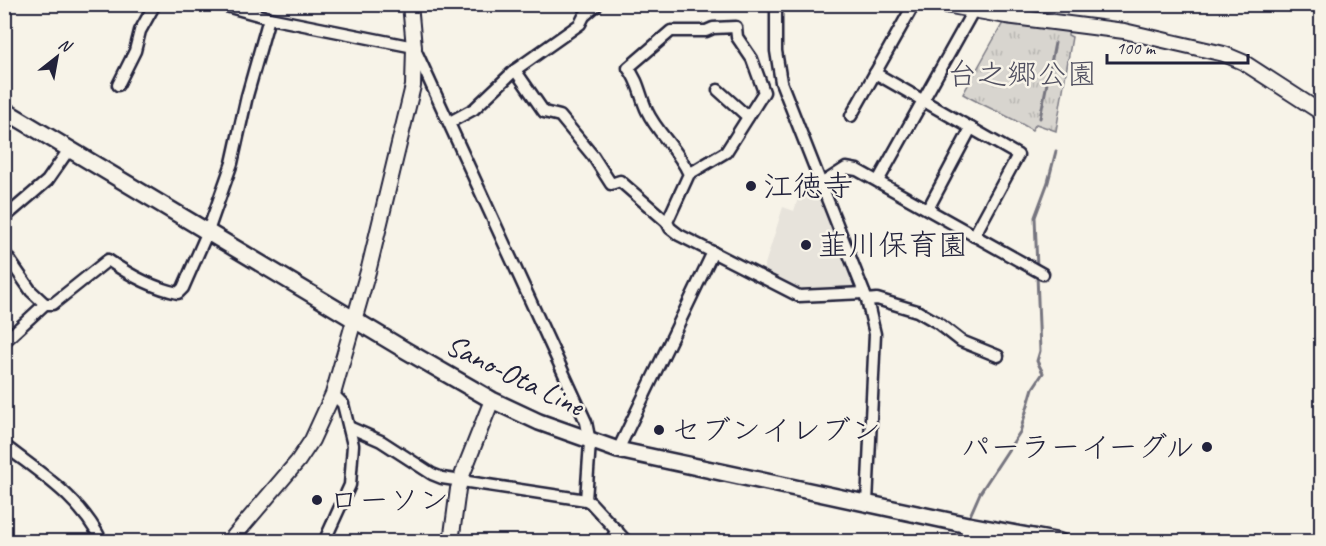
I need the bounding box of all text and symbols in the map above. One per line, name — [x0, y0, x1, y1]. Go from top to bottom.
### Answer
north arrow — [27, 27, 87, 87]
scale bar — [1107, 27, 1248, 65]
text: N — [55, 34, 76, 58]
text: 100 m — [1116, 37, 1157, 59]
park label: 台之郷公園 — [947, 55, 1097, 93]
place label: 江徳寺 — [763, 167, 853, 205]
marker: 江徳寺 — [744, 179, 758, 193]
place label: 韮川保育園 — [818, 226, 968, 264]
marker: 韮川保育園 — [799, 238, 813, 252]
street label: Sano-Ota Line — [440, 325, 592, 426]
place label: セブンイレブン — [671, 411, 881, 449]
marker: セブンイレブン — [652, 423, 666, 437]
place label: パーラーイーグル — [960, 428, 1195, 466]
marker: パーラーイーグル — [1200, 440, 1214, 454]
place label: ローソン — [329, 481, 449, 519]
marker: ローソン — [310, 493, 324, 507]

